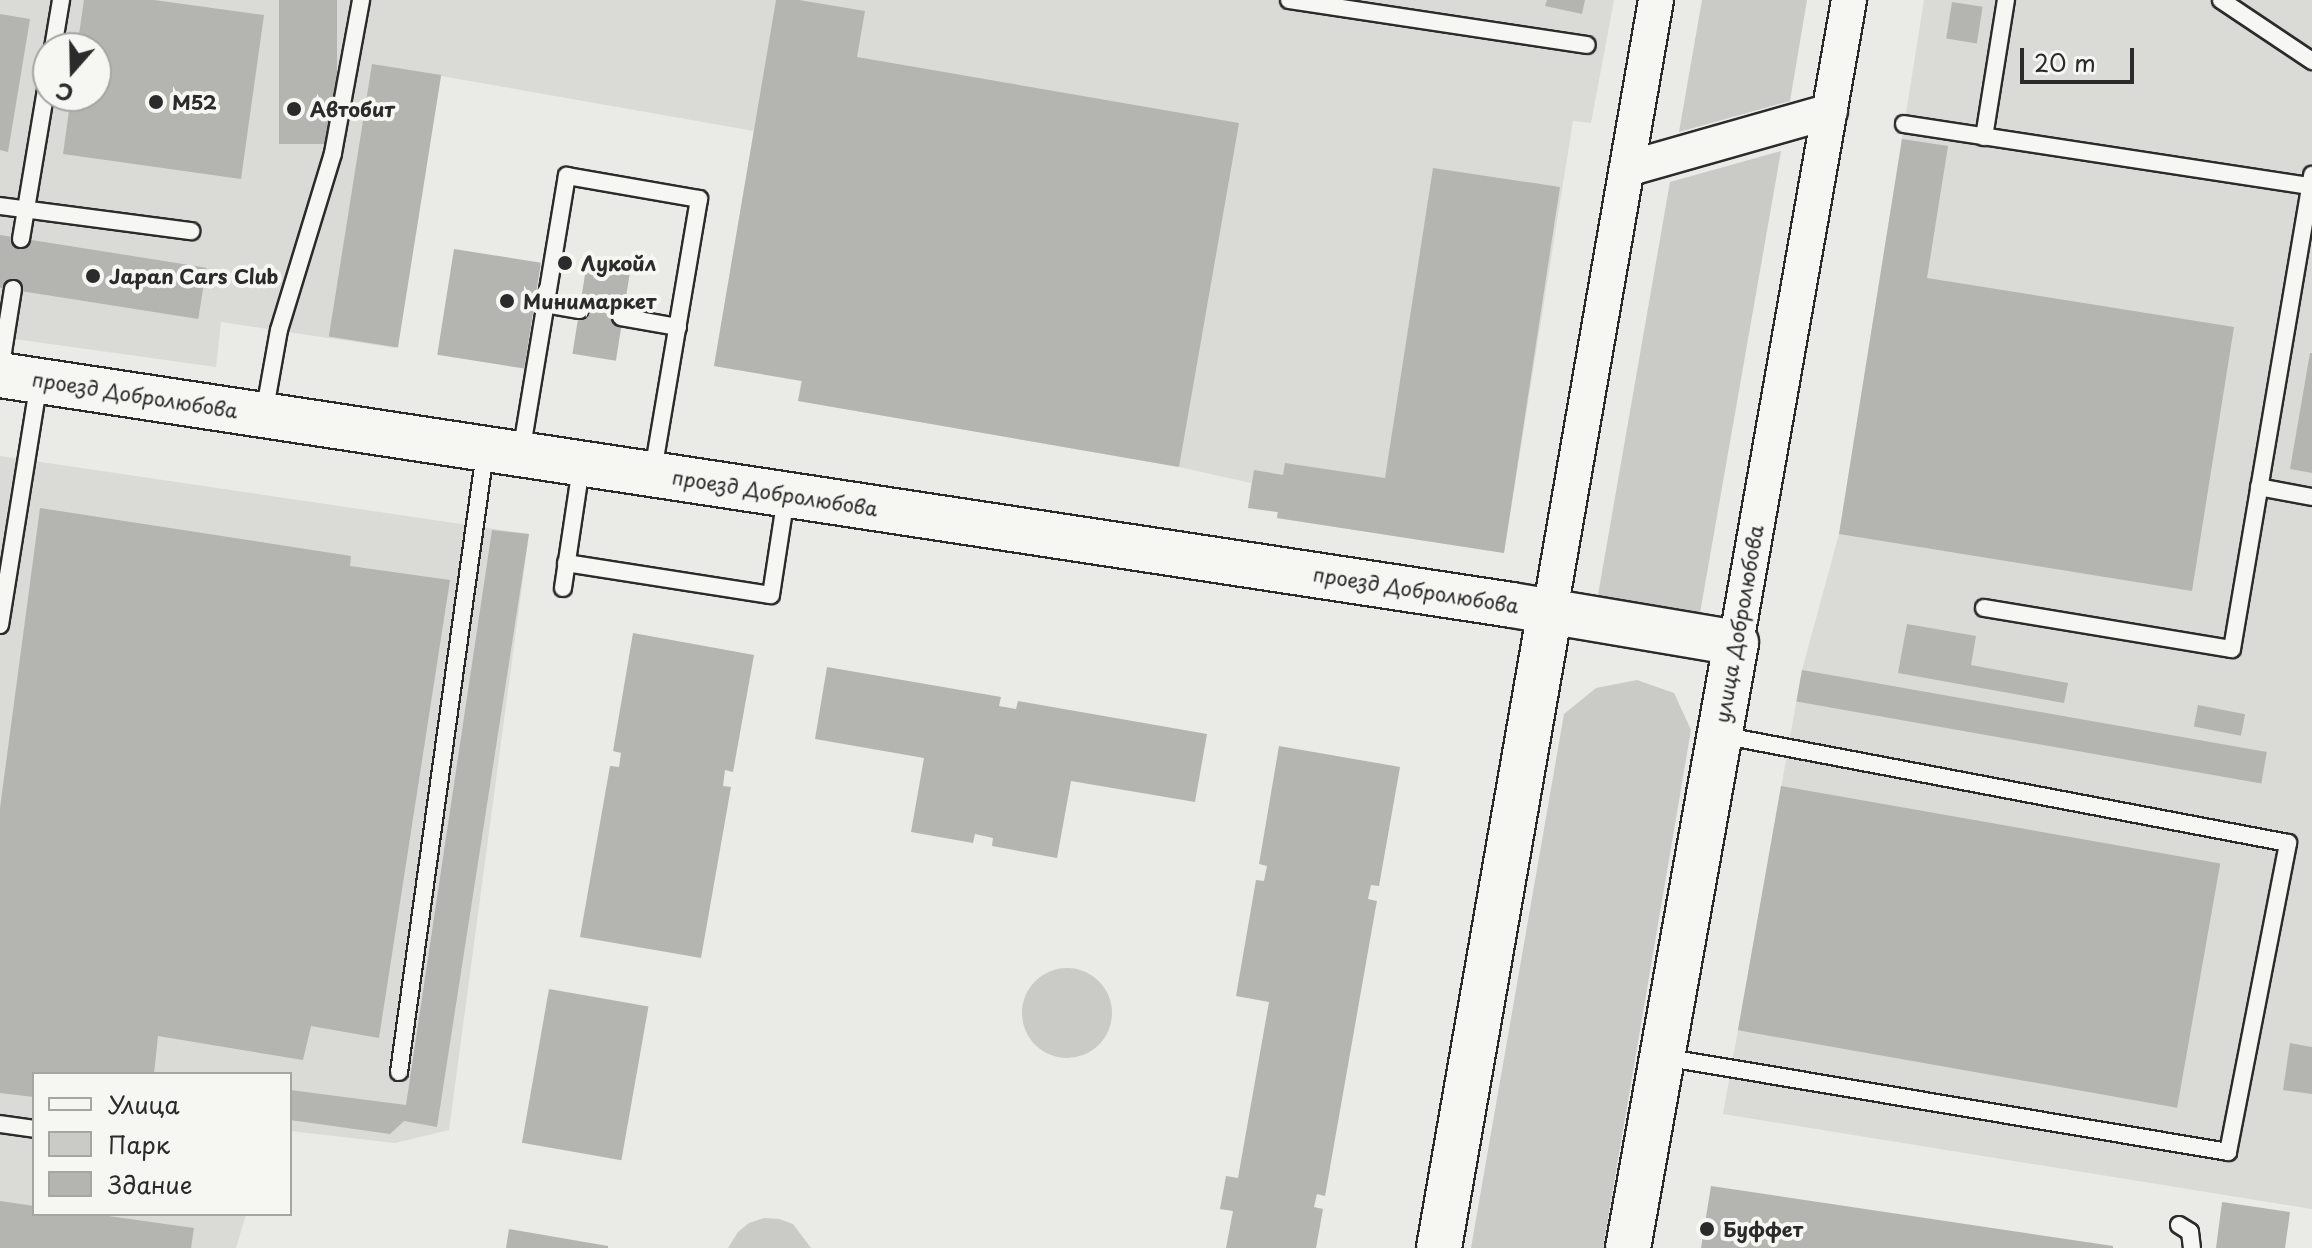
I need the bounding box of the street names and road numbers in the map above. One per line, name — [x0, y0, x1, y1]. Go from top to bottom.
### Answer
street label: проезд Добролюбова — [30, 367, 240, 423]
street label: проезд Добролюбова — [670, 465, 880, 521]
street label: улица Добролюбова — [1710, 523, 1768, 725]
street label: проезд Добролюбова — [1311, 562, 1521, 618]

